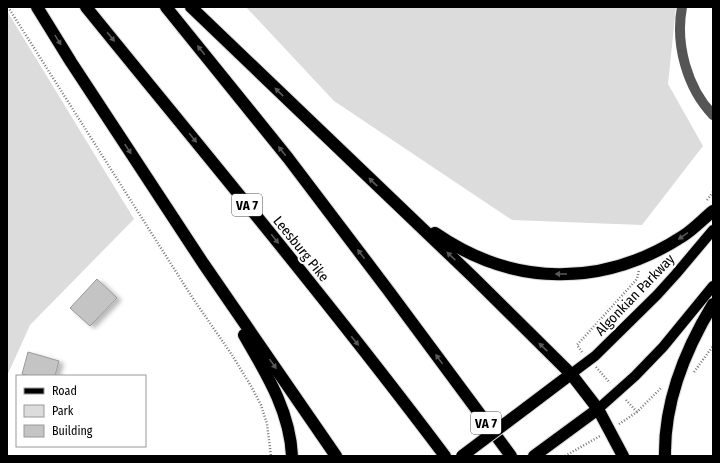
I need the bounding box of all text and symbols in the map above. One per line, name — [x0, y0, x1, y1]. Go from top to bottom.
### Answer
one-way arrow — [106, 32, 115, 43]
one-way arrow — [54, 34, 61, 46]
one-way arrow — [196, 44, 205, 55]
one-way arrow — [274, 87, 284, 97]
one-way arrow — [188, 133, 197, 144]
one-way arrow — [124, 144, 132, 155]
one-way arrow — [278, 145, 287, 156]
one-way arrow — [368, 177, 378, 187]
road number: VA 7 — [232, 194, 262, 216]
street label: Leesburg Pike — [269, 213, 333, 285]
one-way arrow — [678, 232, 689, 240]
one-way arrow — [270, 234, 279, 245]
one-way arrow — [357, 249, 365, 260]
street label: Algonkian Parkway — [592, 250, 679, 339]
one-way arrow — [445, 251, 456, 260]
one-way arrow — [554, 271, 567, 277]
one-way arrow — [351, 335, 360, 346]
one-way arrow — [538, 342, 548, 351]
one-way arrow — [435, 353, 443, 364]
one-way arrow — [269, 359, 277, 370]
legend — [16, 375, 146, 447]
text: Road — [52, 384, 77, 398]
text: Park — [52, 404, 74, 418]
road number: VA 7 — [471, 412, 501, 434]
text: Building — [52, 424, 93, 438]

